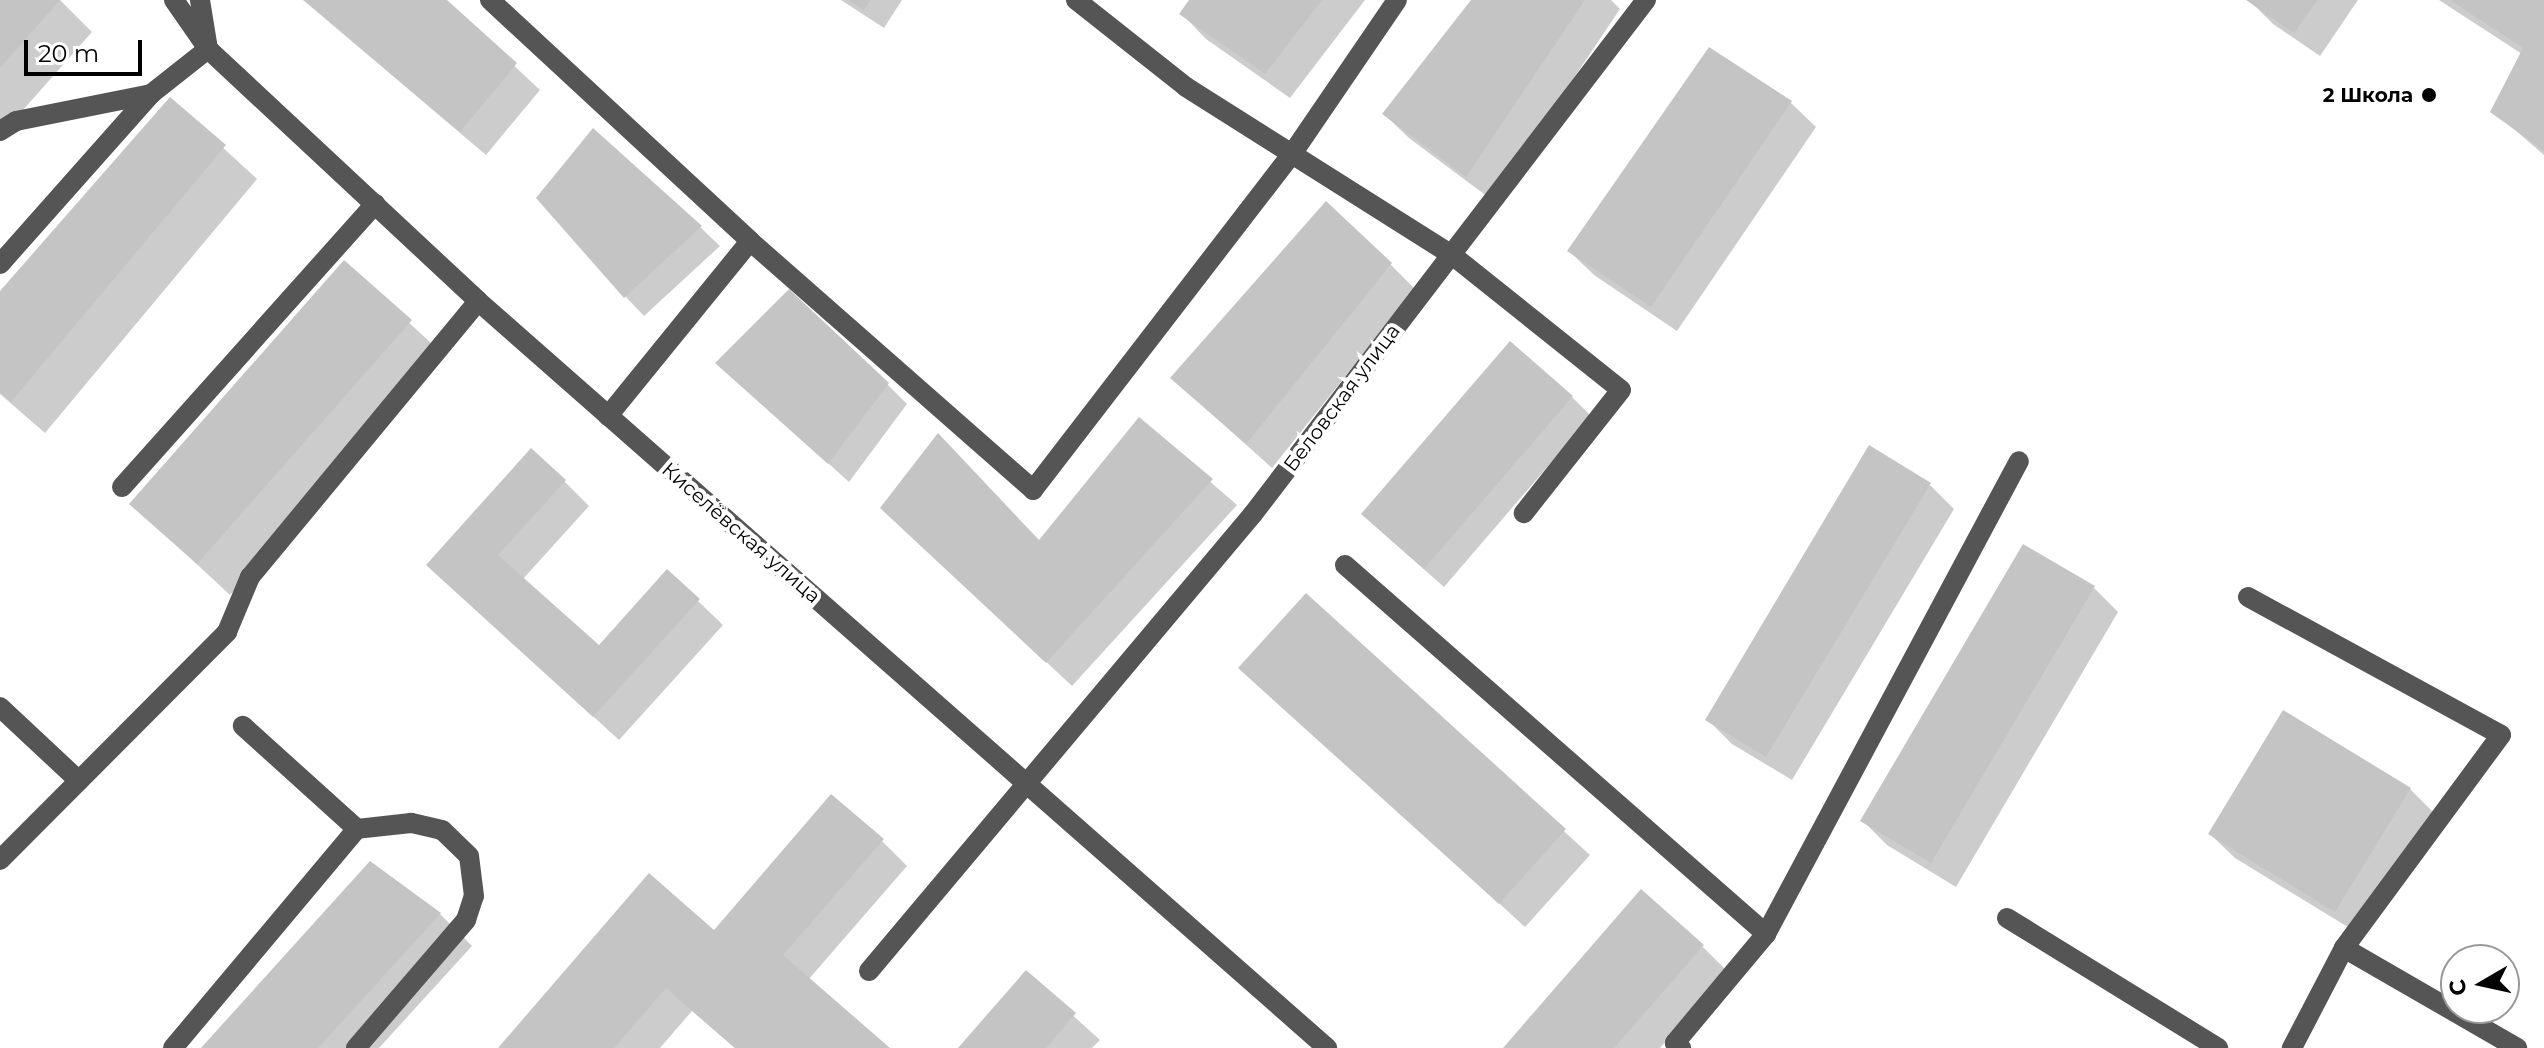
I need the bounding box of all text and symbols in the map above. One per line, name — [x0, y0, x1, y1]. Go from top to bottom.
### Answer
scale bar — [28, 24, 146, 74]
text: 20 m — [38, 39, 99, 68]
place label: 2 Школа — [2323, 83, 2413, 107]
marker: 2 Школа — [2420, 86, 2438, 104]
street label: Беловская улица — [1279, 320, 1405, 476]
street label: Киселёвская улица — [657, 458, 825, 608]
north arrow — [2440, 944, 2520, 1024]
text: С — [2443, 978, 2472, 998]

